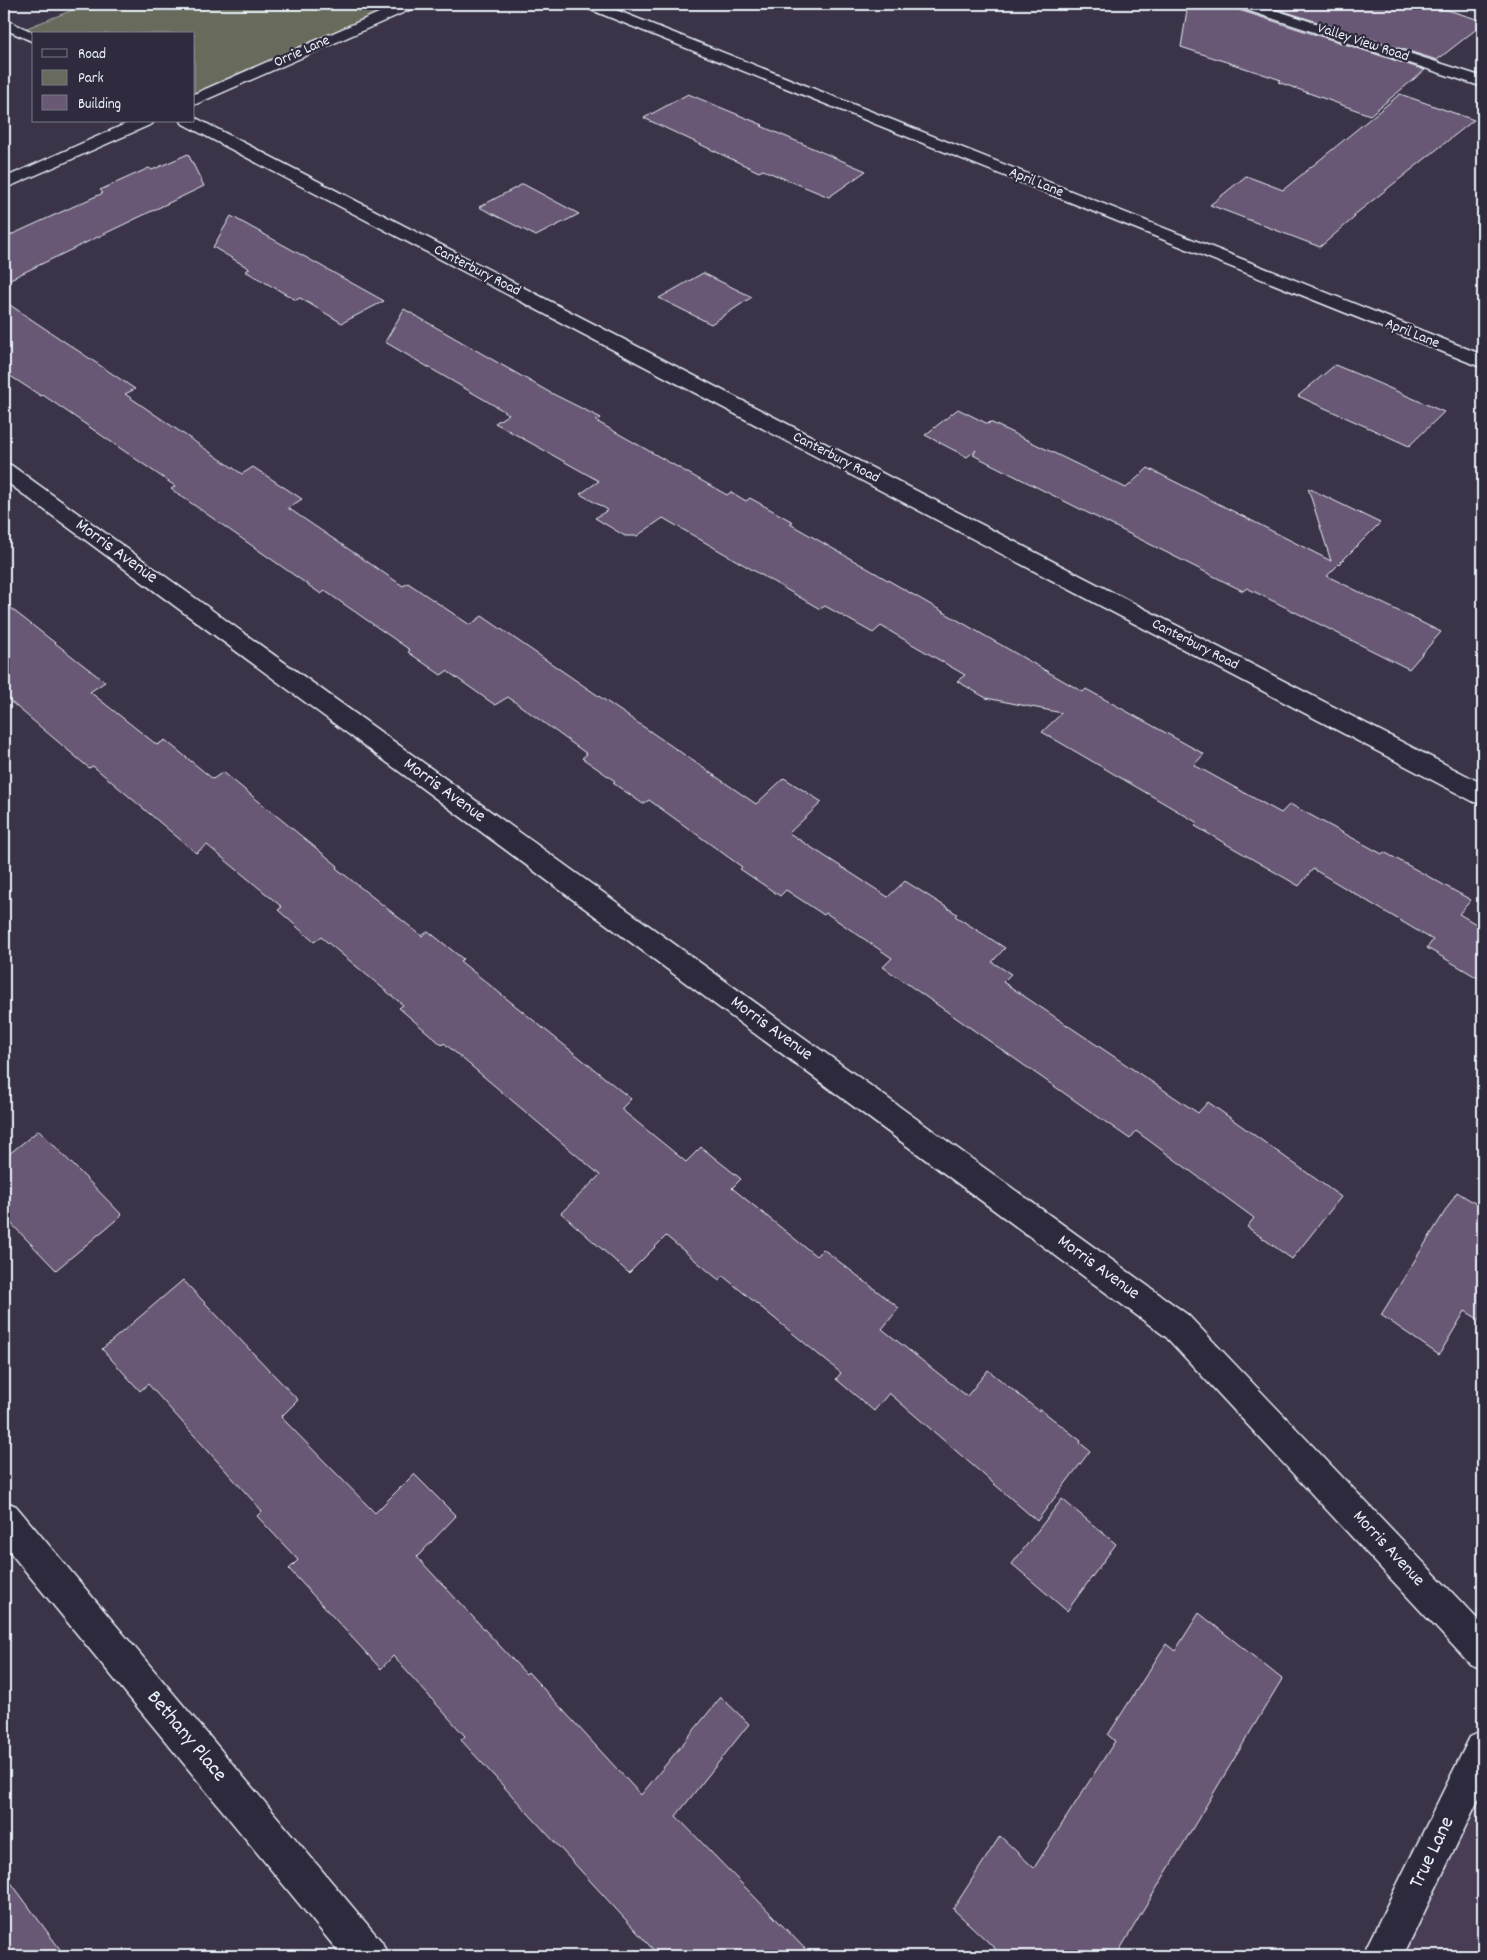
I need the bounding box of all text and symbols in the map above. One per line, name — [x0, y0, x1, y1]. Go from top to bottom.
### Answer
street label: Valley View Road — [1314, 18, 1412, 68]
street label: Orrie Lane — [270, 30, 334, 74]
legend — [32, 32, 195, 122]
text: Road — [78, 44, 106, 66]
text: Park — [78, 68, 104, 90]
text: Building — [78, 94, 121, 116]
street label: April Lane — [1005, 162, 1067, 204]
street label: Canterbury Road — [430, 240, 524, 302]
street label: April Lane — [1381, 313, 1443, 355]
street label: Canterbury Road — [789, 427, 883, 489]
street label: Morris Avenue — [70, 514, 162, 590]
street label: Canterbury Road — [1148, 614, 1242, 676]
street label: Morris Avenue — [398, 753, 490, 829]
street label: Morris Avenue — [725, 991, 817, 1067]
street label: Morris Avenue — [1052, 1230, 1144, 1306]
street label: Morris Avenue — [1346, 1505, 1430, 1593]
street label: Bethany Place — [139, 1685, 233, 1789]
street label: True Lane — [1403, 1812, 1463, 1894]

